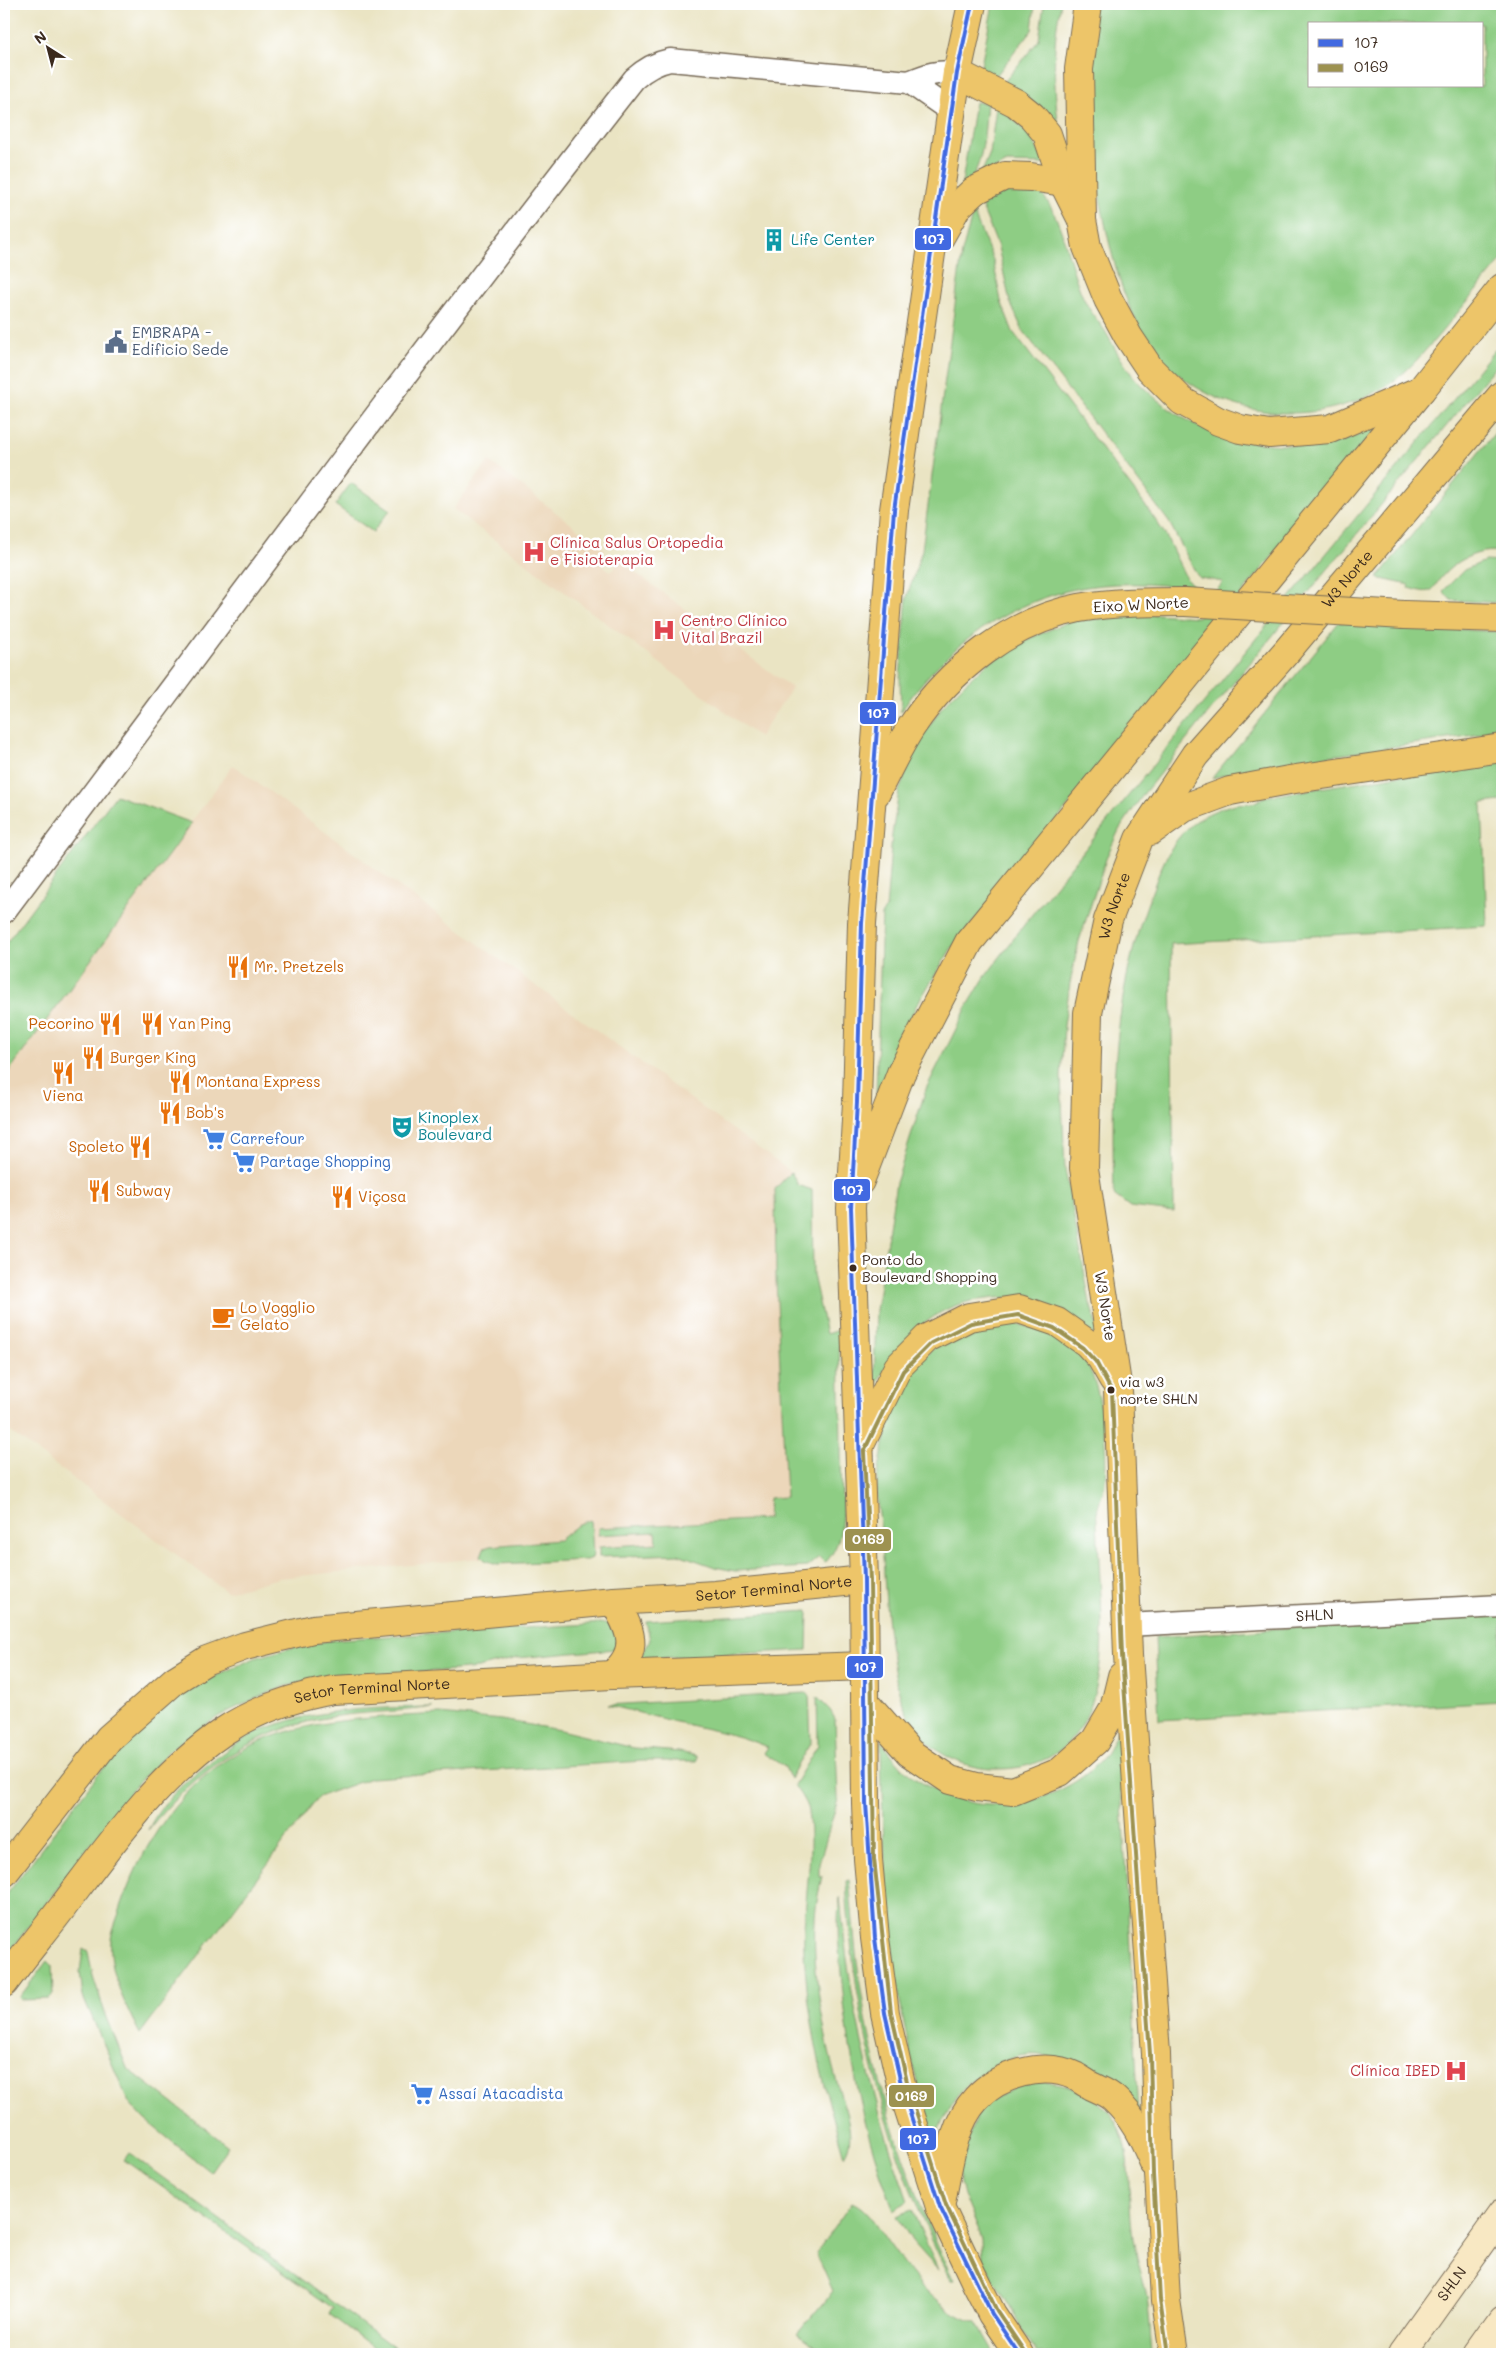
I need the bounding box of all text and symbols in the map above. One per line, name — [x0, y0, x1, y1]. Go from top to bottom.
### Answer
north arrow — [22, 22, 72, 72]
legend — [1308, 22, 1484, 88]
text: N — [30, 26, 50, 48]
text: 107 — [1354, 32, 1378, 52]
text: 0169 — [1354, 56, 1388, 76]
building icon: Life Center — [761, 227, 787, 253]
line badge: 107 — [914, 227, 952, 251]
place label: Life Center — [791, 229, 875, 249]
text: 107 — [921, 229, 945, 248]
place label: EMBRAPA - Edificio Sede — [132, 322, 229, 359]
public building icon: EMBRAPA - Edificio Sede — [103, 329, 129, 355]
place label: Clínica Salus Ortopedia e Fisioterapia — [550, 532, 724, 569]
hospital icon: Clínica Salus Ortopedia e Fisioterapia — [521, 539, 547, 565]
street label: W3 Norte — [1316, 545, 1377, 612]
street label: Eixo W Norte — [1093, 592, 1189, 616]
place label: Centro Clínico Vital Brazil — [681, 610, 787, 647]
hospital icon: Centro Clínico Vital Brazil — [651, 617, 677, 643]
line badge: 107 — [859, 701, 897, 725]
text: 107 — [866, 703, 890, 722]
street label: W3 Norte — [1093, 869, 1134, 941]
restaurant icon: Mr. Pretzels — [225, 954, 251, 980]
place label: Mr. Pretzels — [254, 956, 344, 976]
restaurant icon: Pecorino — [97, 1011, 123, 1037]
restaurant icon: Yan Ping — [139, 1011, 165, 1037]
place label: Pecorino — [29, 1013, 94, 1033]
place label: Yan Ping — [168, 1013, 231, 1033]
restaurant icon: Burger King — [80, 1045, 106, 1071]
place label: Burger King — [110, 1047, 196, 1067]
restaurant icon: Viena — [50, 1060, 76, 1086]
restaurant icon: Montana Express — [167, 1069, 193, 1095]
place label: Montana Express — [196, 1071, 320, 1091]
place label: Viena — [42, 1085, 84, 1105]
restaurant icon: Bob's — [157, 1100, 183, 1126]
place label: Bob's — [186, 1102, 224, 1122]
place label: Kinoplex Boulevard — [418, 1107, 492, 1144]
theatre icon: Kinoplex Boulevard — [389, 1114, 415, 1140]
supermarket icon: Carrefour — [201, 1126, 227, 1152]
place label: Carrefour — [230, 1128, 305, 1148]
restaurant icon: Spoleto — [127, 1134, 153, 1160]
place label: Spoleto — [69, 1136, 124, 1156]
supermarket icon: Partage Shopping — [231, 1149, 257, 1175]
place label: Partage Shopping — [260, 1151, 391, 1171]
restaurant icon: Subway — [86, 1178, 112, 1204]
line badge: 107 — [833, 1178, 871, 1202]
place label: Subway — [116, 1180, 171, 1200]
text: 107 — [840, 1180, 864, 1199]
restaurant icon: Viçosa — [329, 1184, 355, 1210]
place label: Viçosa — [358, 1186, 407, 1206]
place label: Ponto do Boulevard Shopping — [862, 1250, 997, 1286]
marker: Ponto do Boulevard Shopping — [848, 1263, 858, 1273]
street label: W3 Norte — [1091, 1270, 1121, 1342]
place label: Lo Vogglio Gelato — [240, 1297, 315, 1334]
cafe icon: Lo Vogglio Gelato — [210, 1304, 236, 1330]
place label: via w3 norte SHLN — [1120, 1372, 1198, 1408]
marker: via w3 norte SHLN — [1106, 1385, 1116, 1395]
line badge: 0169 — [844, 1528, 892, 1552]
text: 0169 — [852, 1529, 885, 1548]
street label: Setor Terminal Norte — [695, 1570, 853, 1605]
street label: SHLN — [1295, 1604, 1334, 1625]
line badge: 107 — [846, 1655, 884, 1679]
text: 107 — [853, 1657, 877, 1676]
street label: Setor Terminal Norte — [291, 1673, 451, 1708]
hospital icon: Clínica IBED — [1443, 2058, 1469, 2084]
place label: Clínica IBED — [1350, 2060, 1440, 2080]
supermarket icon: Assaí Atacadista — [409, 2081, 435, 2107]
place label: Assaí Atacadista — [438, 2083, 564, 2103]
line badge: 0169 — [888, 2084, 935, 2108]
text: 0169 — [895, 2086, 928, 2105]
line badge: 107 — [899, 2127, 937, 2151]
text: 107 — [906, 2129, 930, 2148]
street label: SHLN — [1432, 2262, 1470, 2305]

